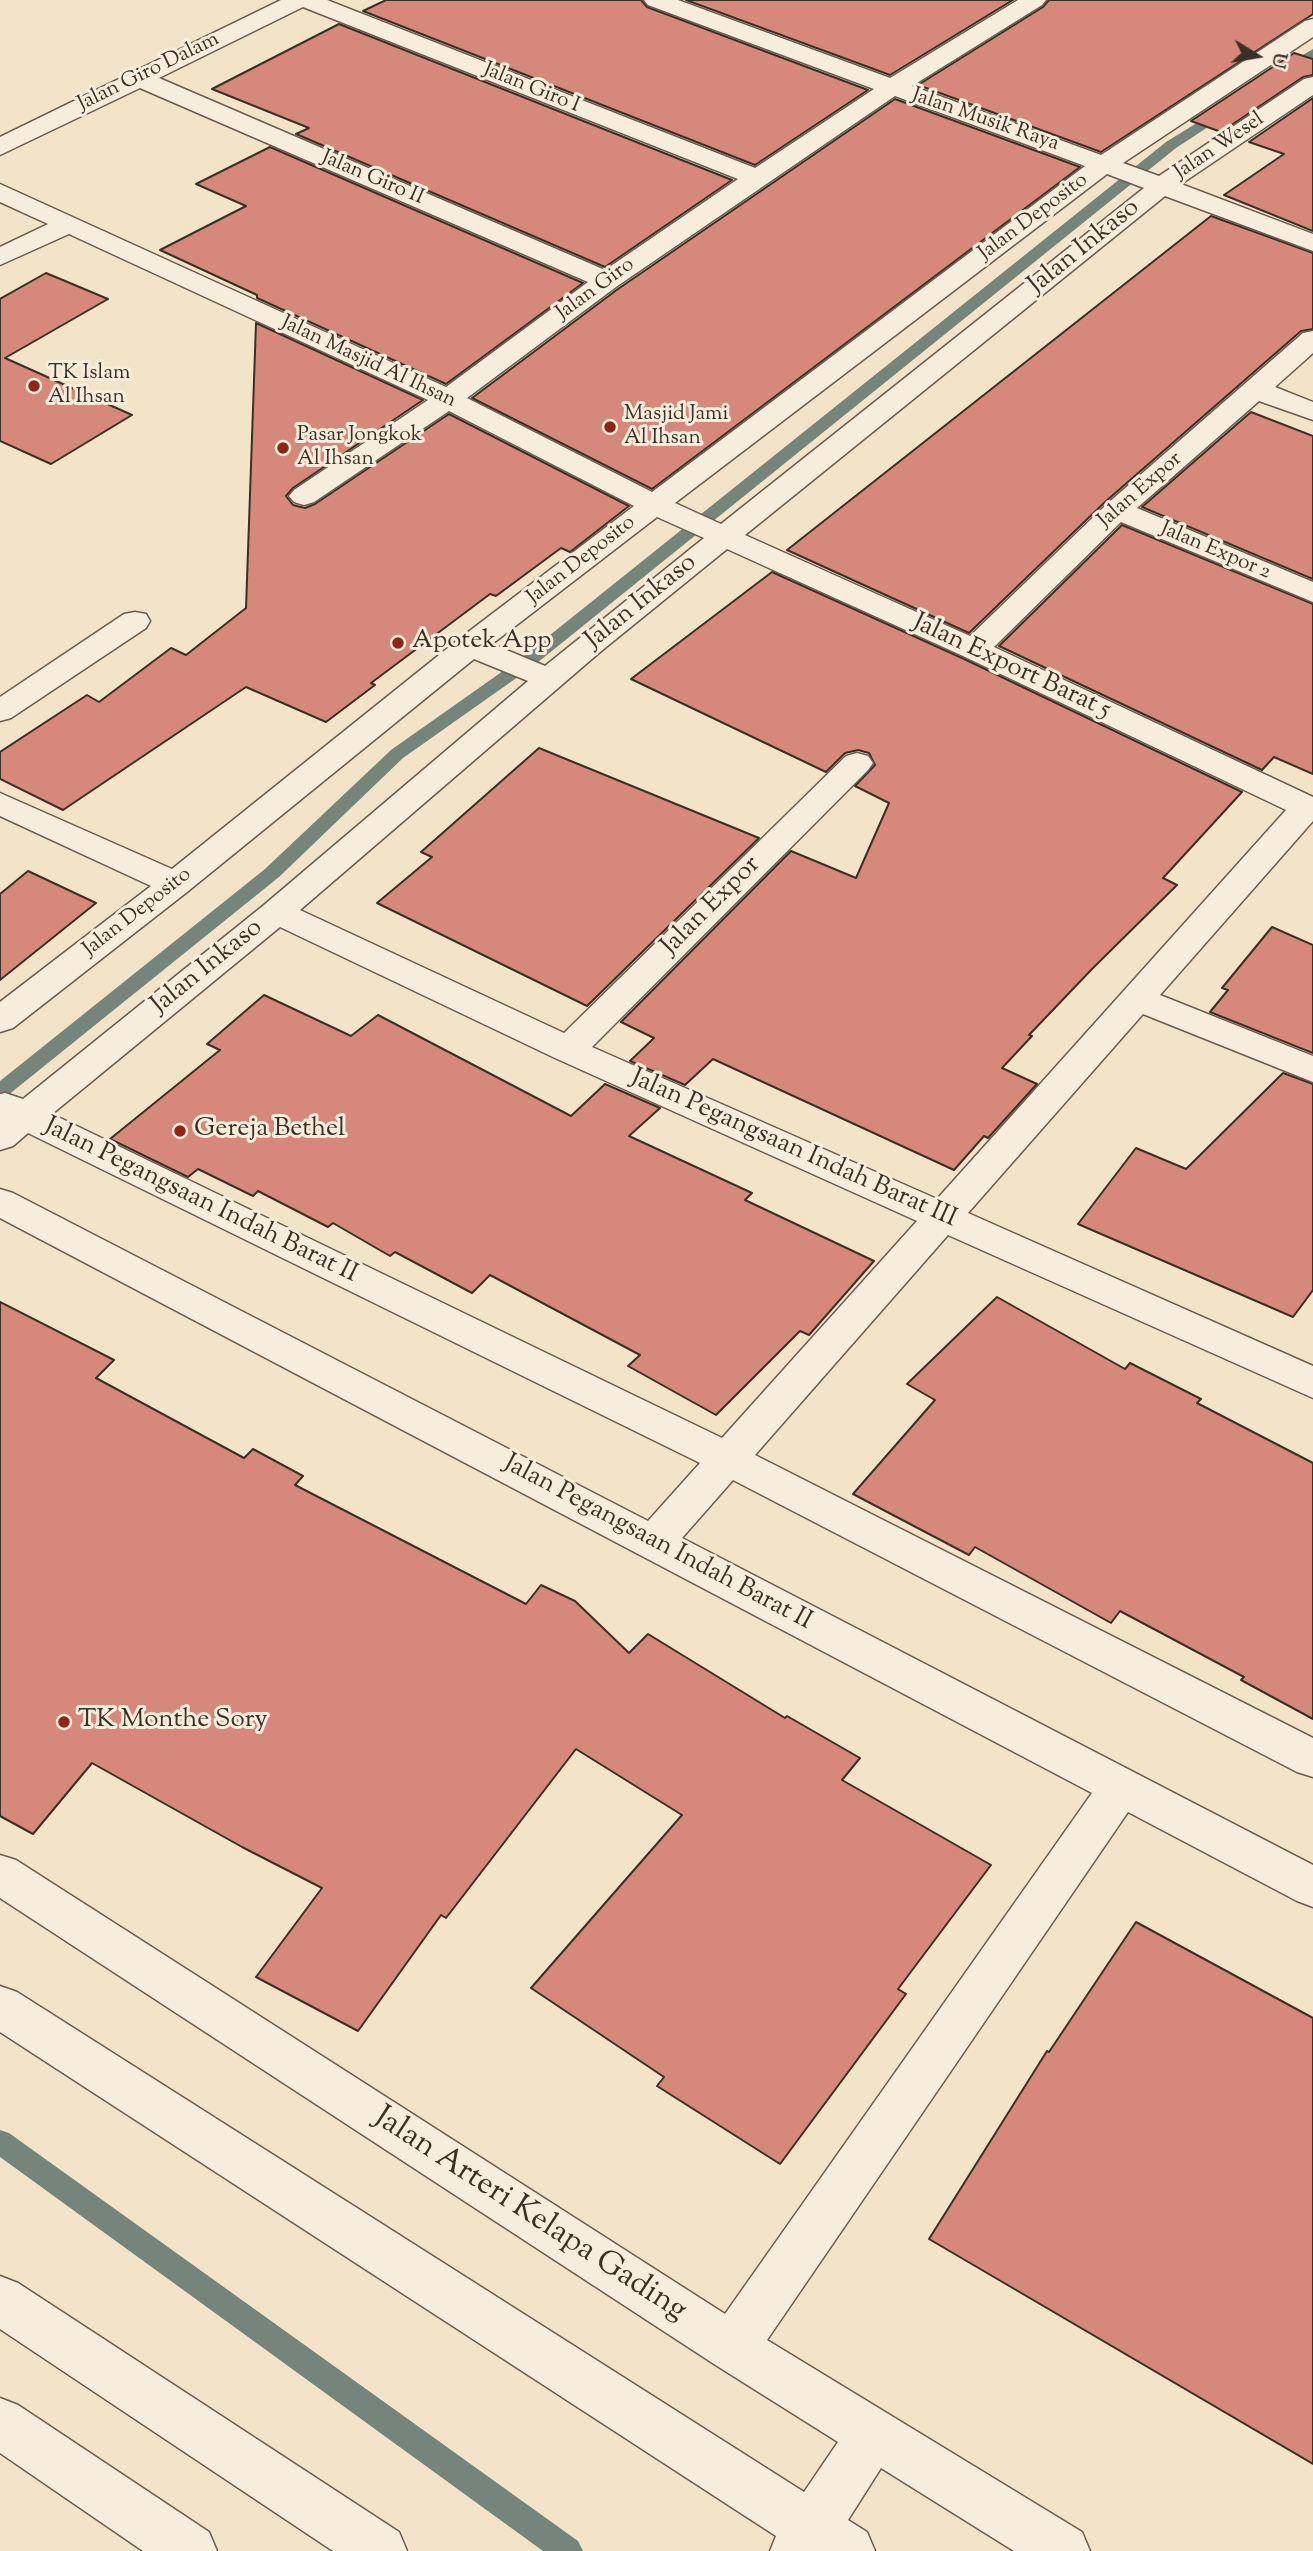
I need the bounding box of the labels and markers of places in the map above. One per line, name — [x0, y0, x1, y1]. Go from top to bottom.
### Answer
place label: TK Islam Al Ihsan — [48, 361, 130, 411]
marker: TK Islam Al Ihsan — [26, 378, 42, 394]
place label: Masjid Jami Al Ihsan — [624, 402, 728, 452]
marker: Masjid Jami Al Ihsan — [602, 419, 618, 435]
place label: Pasar Jongkok Al Ihsan — [297, 423, 422, 473]
marker: Pasar Jongkok Al Ihsan — [275, 440, 291, 456]
place label: Apotek App — [412, 627, 551, 659]
marker: Apotek App — [390, 635, 406, 651]
place label: Gereja Bethel — [194, 1115, 345, 1147]
marker: Gereja Bethel — [172, 1123, 188, 1139]
place label: TK Monthe Sory — [78, 1706, 267, 1738]
marker: TK Monthe Sory — [56, 1714, 72, 1730]

